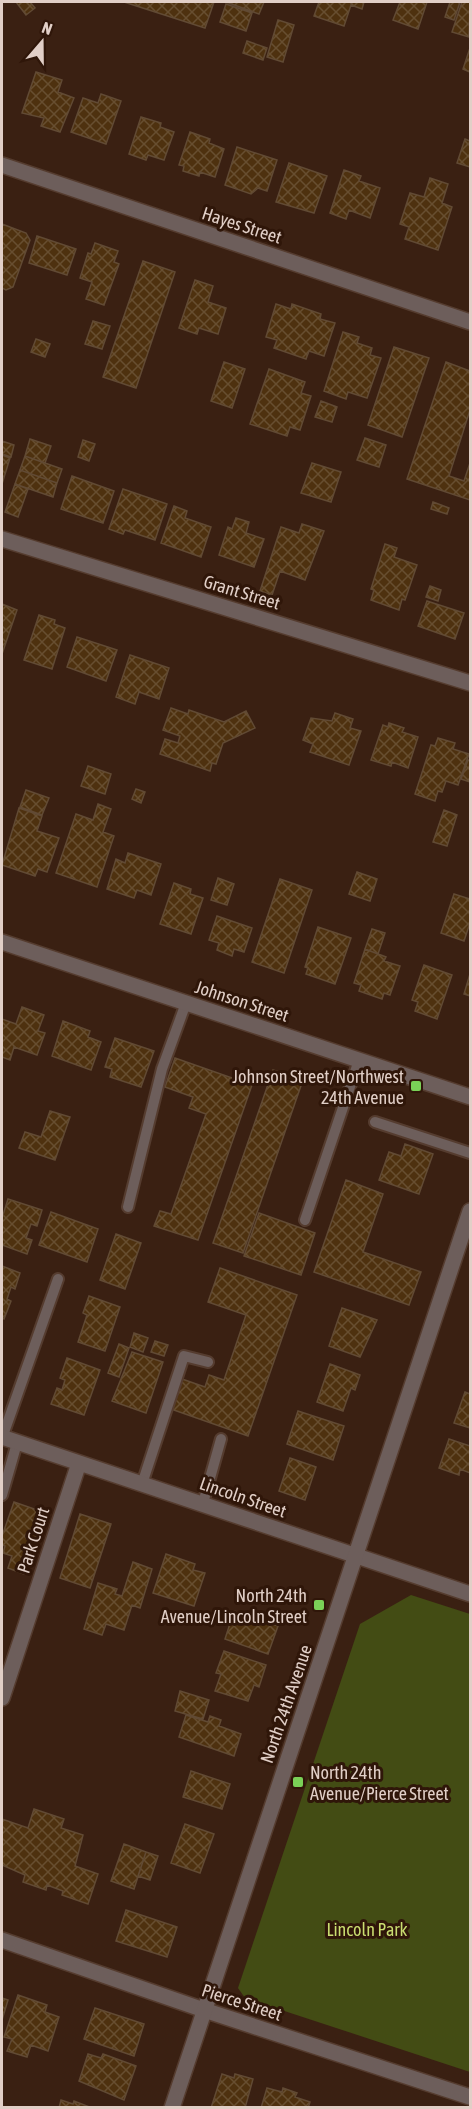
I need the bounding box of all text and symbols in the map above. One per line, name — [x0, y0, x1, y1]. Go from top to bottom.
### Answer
north arrow — [12, 12, 72, 72]
text: N — [40, 18, 55, 38]
street label: Hayes Street — [199, 202, 285, 248]
street label: Grant Street — [201, 570, 283, 614]
street label: Johnson Street — [193, 976, 291, 1026]
place label: Johnson Street/Northwest 24th Avenue — [232, 1066, 404, 1108]
marker: Johnson Street/Northwest 24th Avenue — [409, 1079, 423, 1093]
street label: Lincoln Street — [197, 1472, 289, 1522]
street label: Park Court — [12, 1504, 54, 1576]
place label: North 24th Avenue/Lincoln Street — [161, 1585, 307, 1627]
marker: North 24th Avenue/Lincoln Street — [312, 1598, 326, 1612]
street label: North 24th Avenue — [256, 1642, 316, 1766]
place label: North 24th Avenue/Pierce Street — [310, 1762, 449, 1804]
marker: North 24th Avenue/Pierce Street — [291, 1775, 305, 1789]
park label: Lincoln Park — [327, 1919, 408, 1940]
street label: Pierce Street — [199, 1979, 285, 2025]

